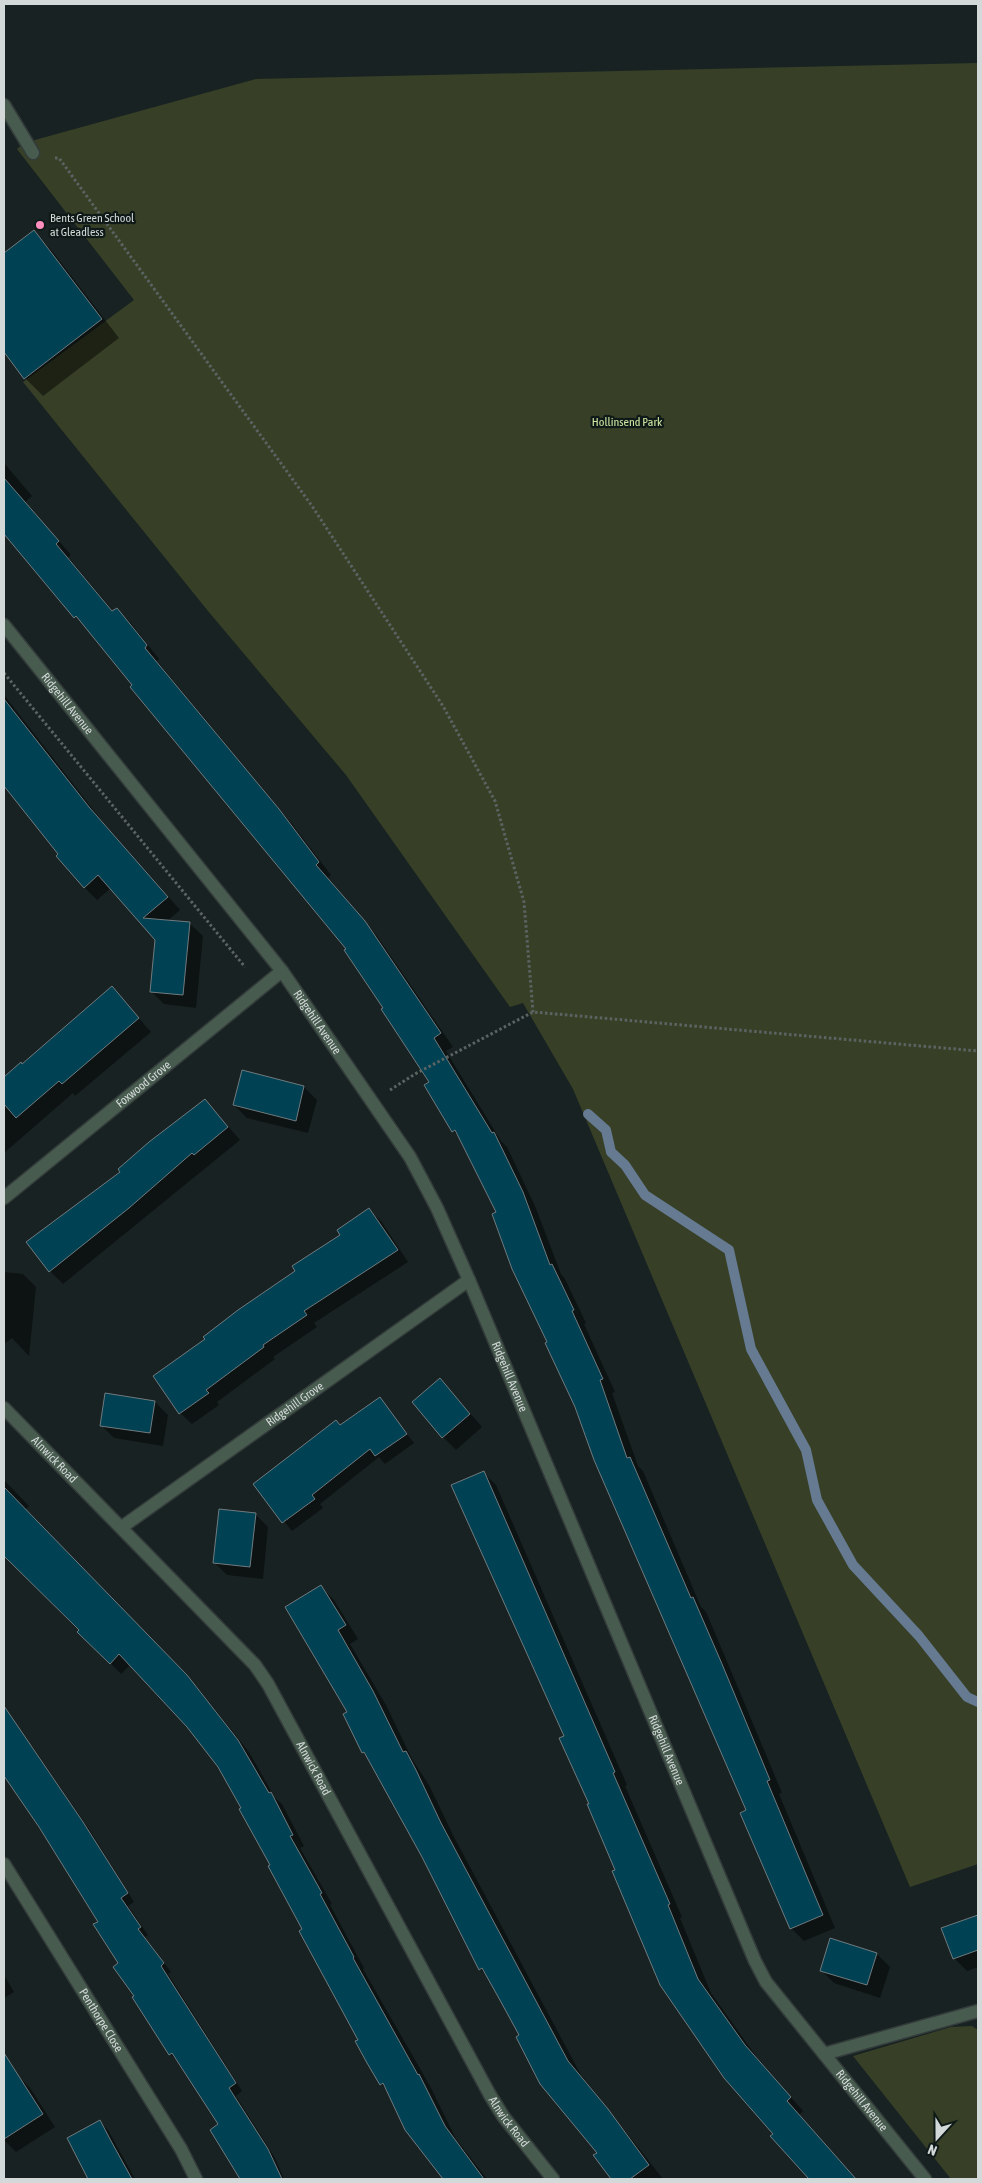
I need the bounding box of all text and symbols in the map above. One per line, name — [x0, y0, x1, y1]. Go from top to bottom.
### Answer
place label: Bents Green School at Gleadless — [50, 211, 135, 239]
marker: Bents Green School at Gleadless — [34, 219, 46, 231]
park label: Hollinsend Park — [592, 415, 663, 429]
street label: Ridgehill Avenue — [38, 670, 96, 737]
street label: Ridgehill Avenue — [290, 987, 344, 1057]
street label: Foxwood Grove — [113, 1058, 174, 1111]
street label: Ridgehill Avenue — [489, 1340, 531, 1414]
street label: Ridgehill Grove — [263, 1379, 326, 1429]
street label: Alnwick Road — [29, 1433, 80, 1486]
street label: Ridgehill Avenue — [646, 1713, 687, 1787]
street label: Alnwick Road — [293, 1739, 334, 1798]
street label: Penthorpe Close — [76, 1986, 126, 2055]
street label: Ridgehill Avenue — [833, 2067, 891, 2134]
street label: Alnwick Road — [486, 2094, 532, 2150]
north arrow — [912, 2113, 962, 2163]
text: N — [926, 2141, 939, 2159]

